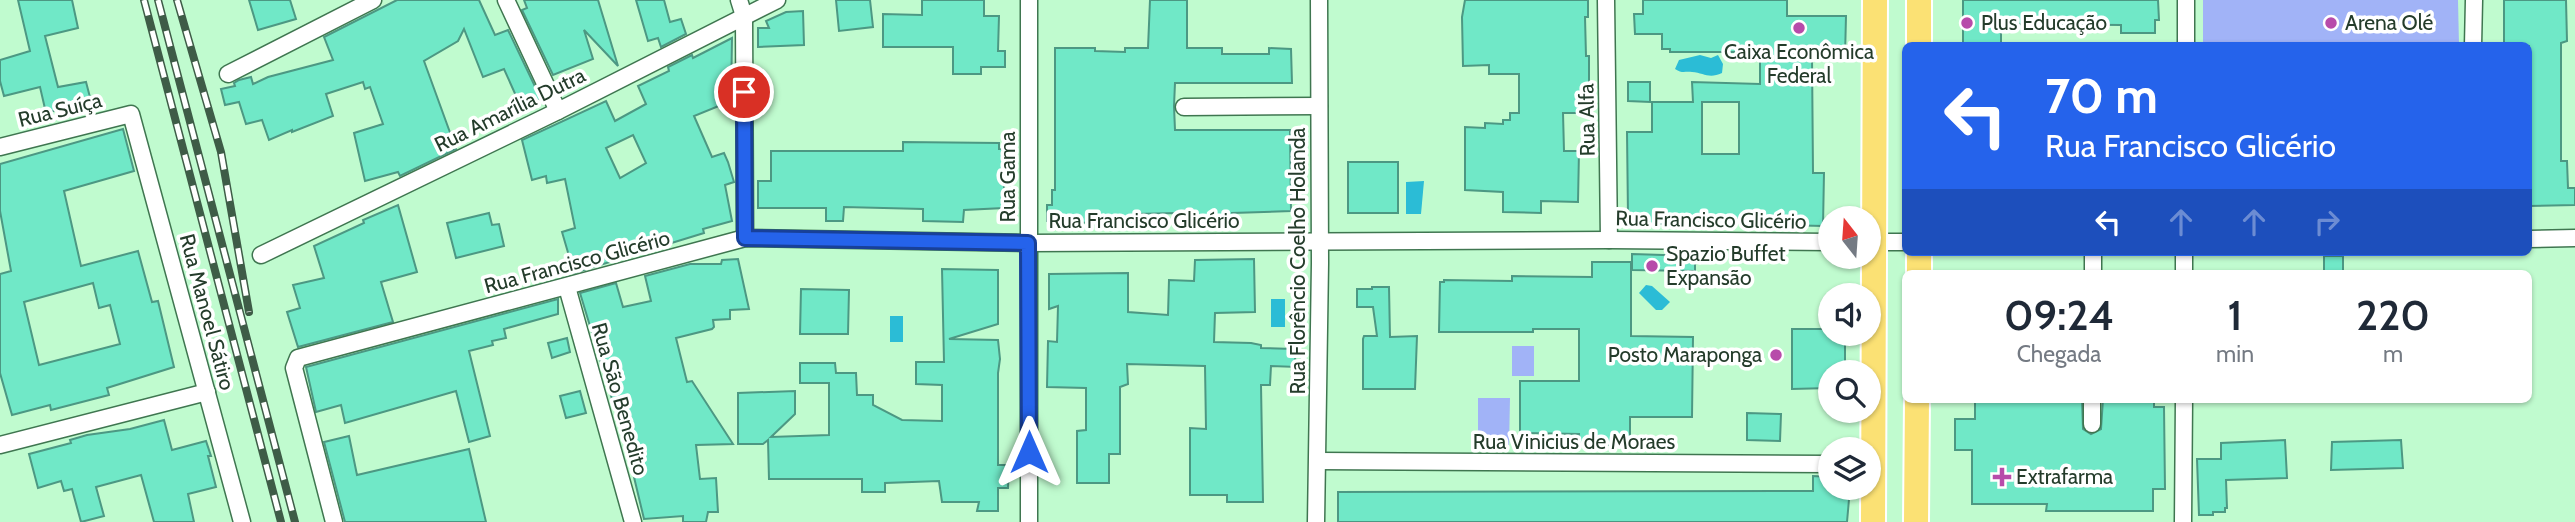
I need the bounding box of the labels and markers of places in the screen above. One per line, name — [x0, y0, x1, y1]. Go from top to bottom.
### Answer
place label: Plus Educação — [1981, 10, 2107, 35]
place label: Arena Olé — [2345, 10, 2433, 35]
marker: Plus Educação — [1959, 15, 1975, 31]
marker: Arena Olé — [2323, 15, 2339, 31]
marker: Caixa Econômica Federal — [1791, 20, 1807, 36]
place label: Caixa Econômica Federal — [1724, 39, 1874, 88]
pin — [714, 62, 774, 122]
place label: Spazio Buffet Expansão — [1666, 241, 1786, 290]
marker: Spazio Buffet Expansão — [1644, 258, 1660, 274]
place label: Posto Maraponga — [1608, 342, 1762, 367]
marker: Posto Maraponga — [1768, 347, 1784, 363]
place label: Extrafarma — [2016, 464, 2113, 489]
marker: Extrafarma — [1994, 469, 2010, 485]

